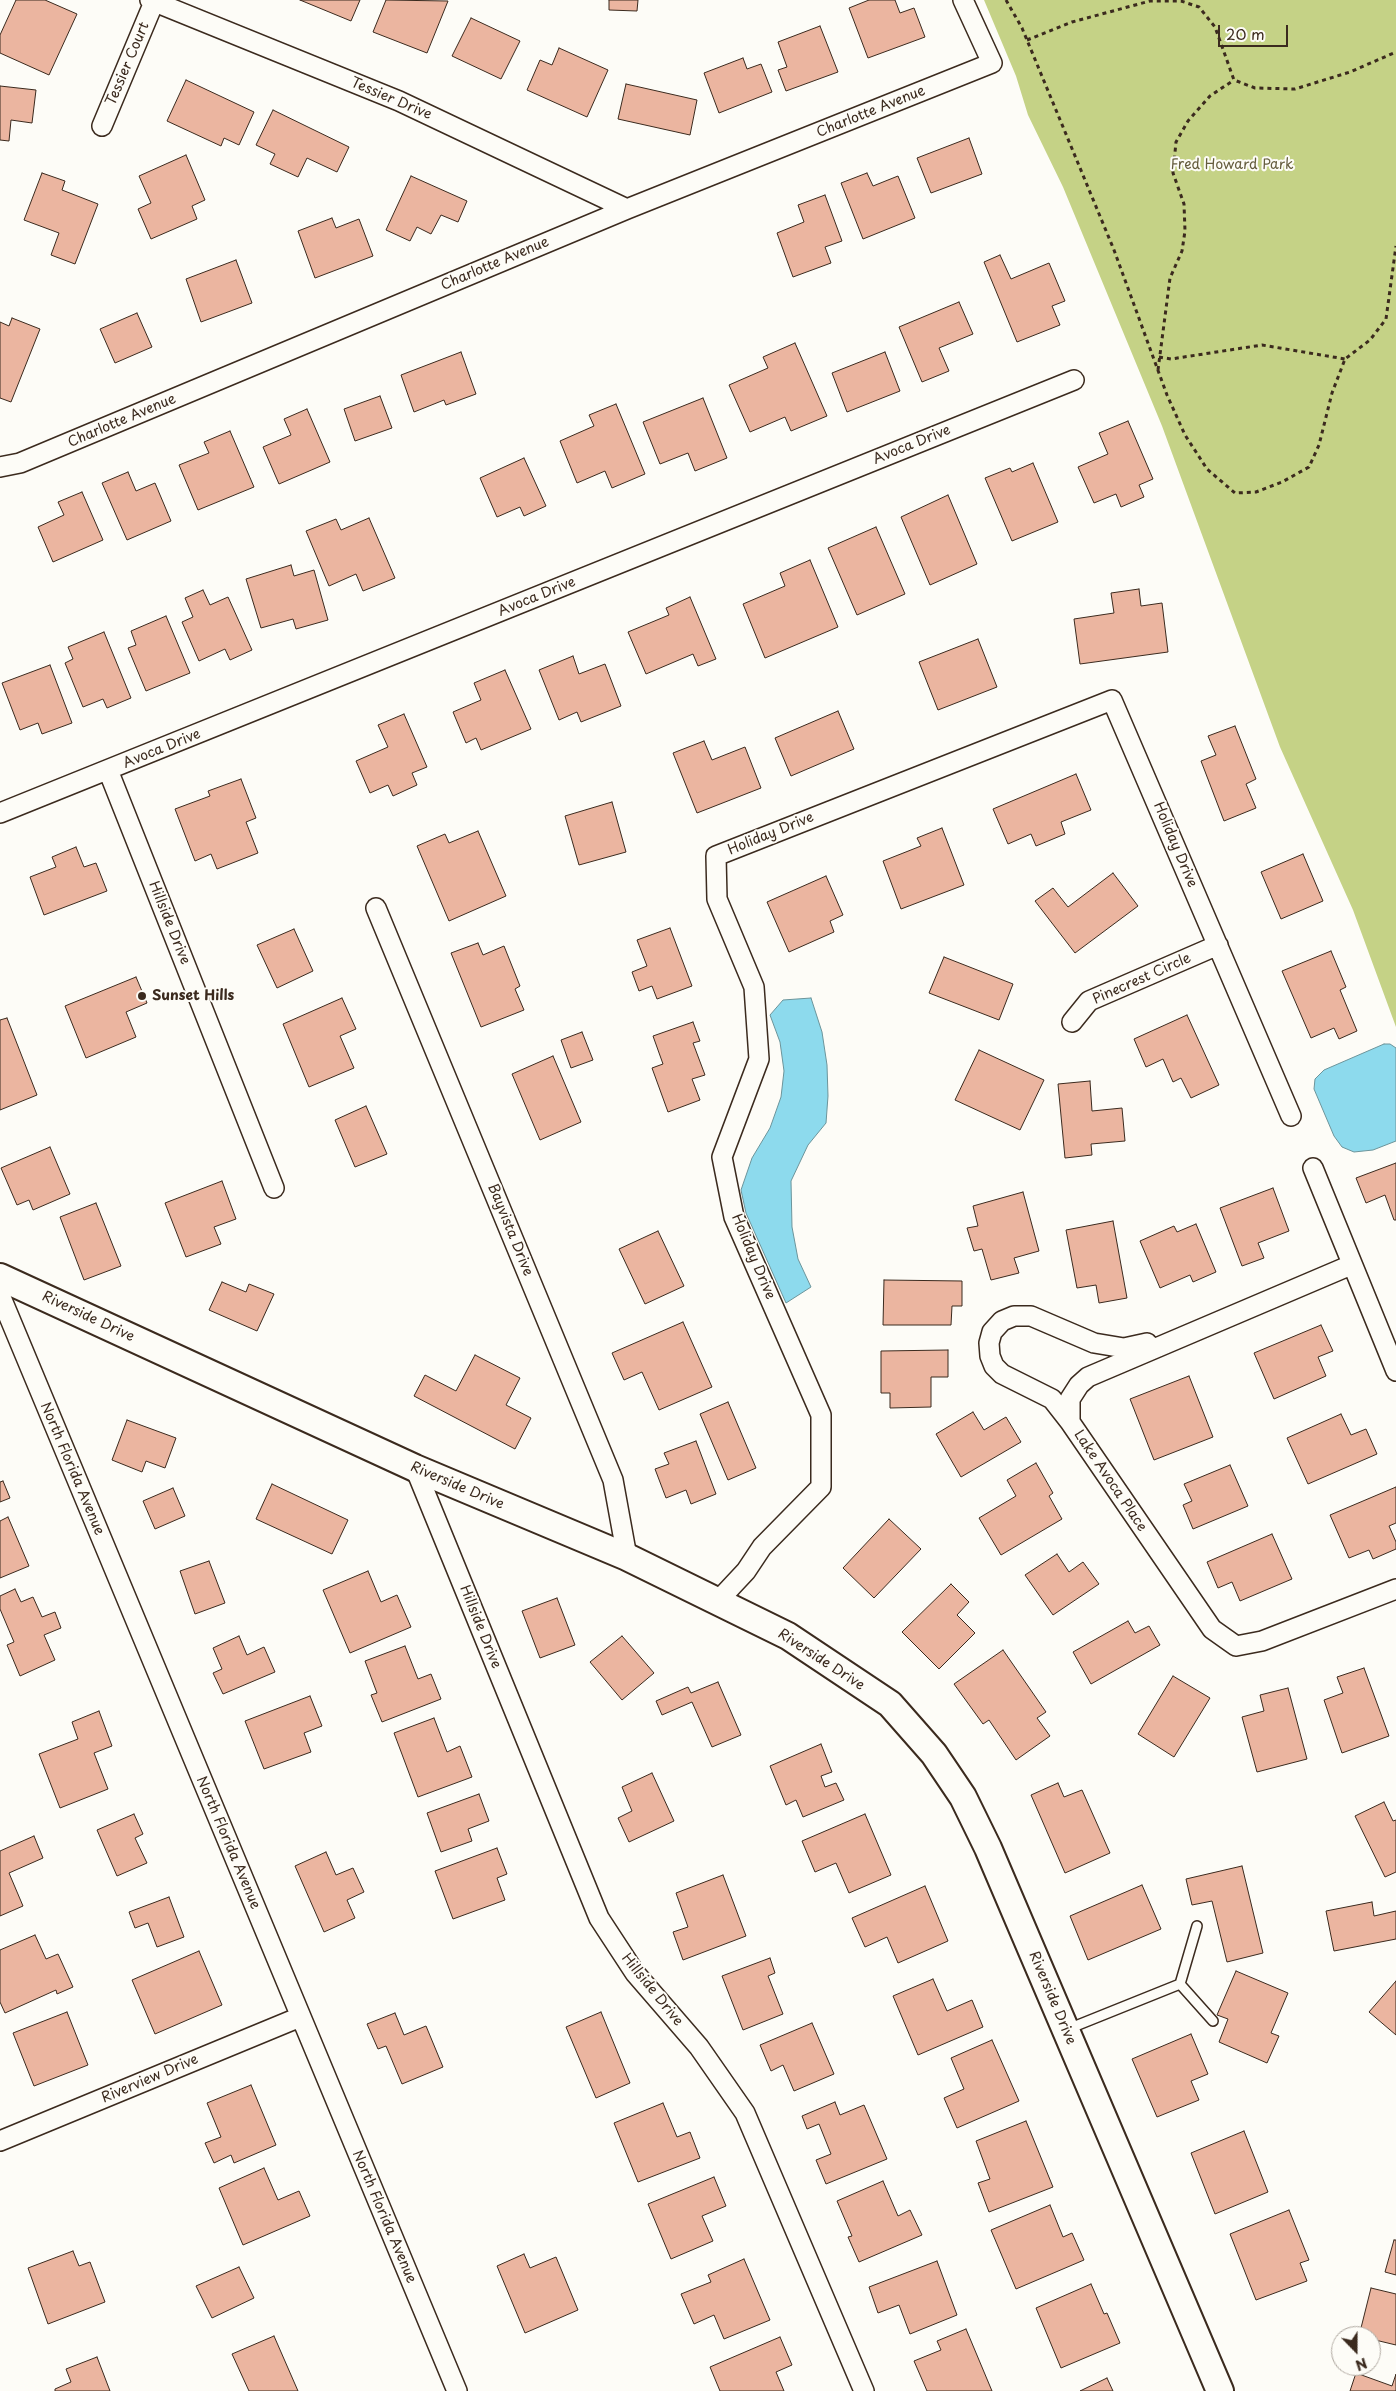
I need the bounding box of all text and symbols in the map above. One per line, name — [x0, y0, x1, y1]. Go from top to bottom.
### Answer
scale bar — [1221, 15, 1291, 47]
street label: Tessier Court — [103, 20, 153, 108]
text: 20 m — [1226, 22, 1265, 45]
street label: Tessier Drive — [348, 74, 434, 124]
street label: Charlotte Avenue — [814, 83, 928, 141]
park label: Fred Howard Park — [1171, 157, 1293, 173]
street label: Charlotte Avenue — [438, 234, 552, 294]
street label: Charlotte Avenue — [65, 391, 179, 451]
street label: Avoca Drive — [871, 422, 953, 468]
street label: Avoca Drive — [496, 574, 578, 620]
street label: Avoca Drive — [121, 726, 203, 772]
street label: Holiday Drive — [1149, 800, 1201, 890]
street label: Holiday Drive — [726, 809, 816, 859]
street label: Hillside Drive — [145, 879, 193, 967]
street label: Pinecrest Circle — [1090, 950, 1194, 1008]
place label: Sunset Hills — [152, 988, 234, 1004]
marker: Sunset Hills — [136, 990, 148, 1002]
street label: Bayvista Drive — [484, 1181, 536, 1279]
street label: Holiday Drive — [727, 1212, 779, 1302]
street label: Riverside Drive — [39, 1288, 137, 1346]
street label: North Florida Avenue — [36, 1400, 108, 1538]
street label: Lake Avoca Place — [1070, 1427, 1150, 1535]
street label: Riverside Drive — [408, 1459, 506, 1513]
street label: Hillside Drive — [456, 1583, 504, 1671]
street label: Riverside Drive — [774, 1626, 868, 1694]
street label: North Florida Avenue — [192, 1774, 264, 1912]
street label: Riverside Drive — [1025, 1949, 1079, 2047]
street label: Hillside Drive — [618, 1950, 686, 2030]
street label: Riverview Drive — [99, 2051, 201, 2107]
street label: North Florida Avenue — [348, 2148, 420, 2286]
north arrow — [1331, 2326, 1381, 2376]
text: N — [1352, 2353, 1371, 2376]

